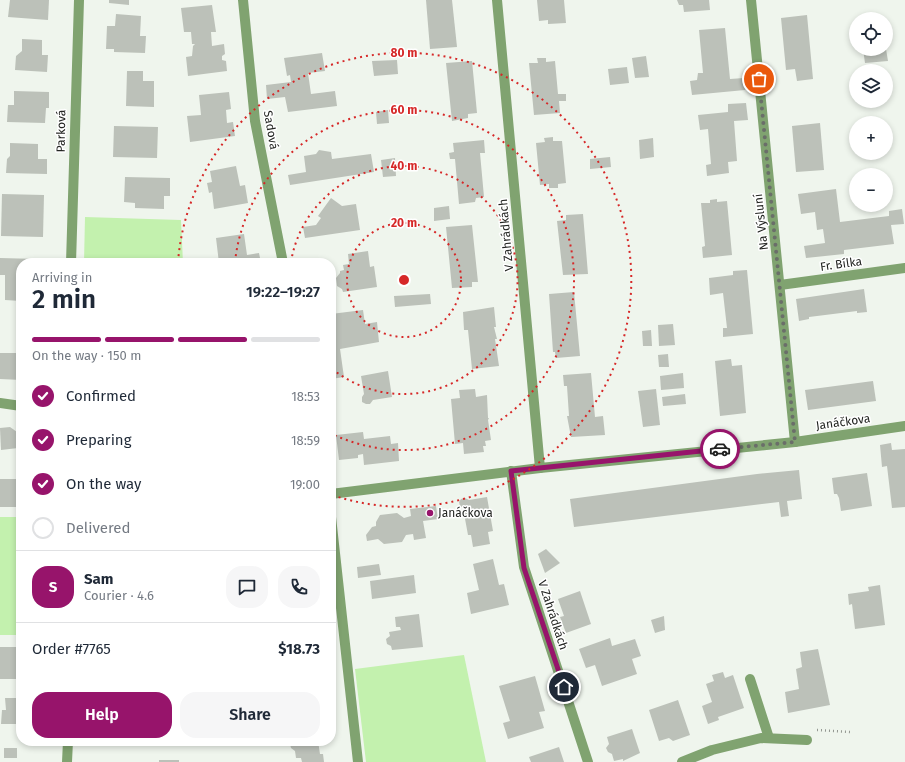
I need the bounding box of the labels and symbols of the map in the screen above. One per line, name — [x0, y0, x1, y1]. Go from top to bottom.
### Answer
text: 80 m — [391, 46, 417, 60]
pin — [742, 62, 776, 96]
text: 60 m — [391, 103, 417, 117]
street label: Sadová — [261, 109, 281, 151]
street label: Parková — [54, 110, 68, 152]
text: 40 m — [391, 159, 417, 173]
street label: Na Výsluní — [751, 192, 771, 251]
street label: V Zahrádkách — [496, 198, 516, 272]
text: 20 m — [391, 216, 417, 230]
street label: Fr. Bílka — [819, 254, 863, 274]
centre of rings — [397, 273, 411, 287]
street label: Janáčkova — [815, 411, 871, 433]
courier — [700, 429, 740, 469]
place label: Janáčkova — [438, 506, 493, 520]
marker: Janáčkova — [425, 508, 435, 518]
street label: V Zahrádkách — [535, 578, 571, 652]
pin — [547, 670, 581, 704]

